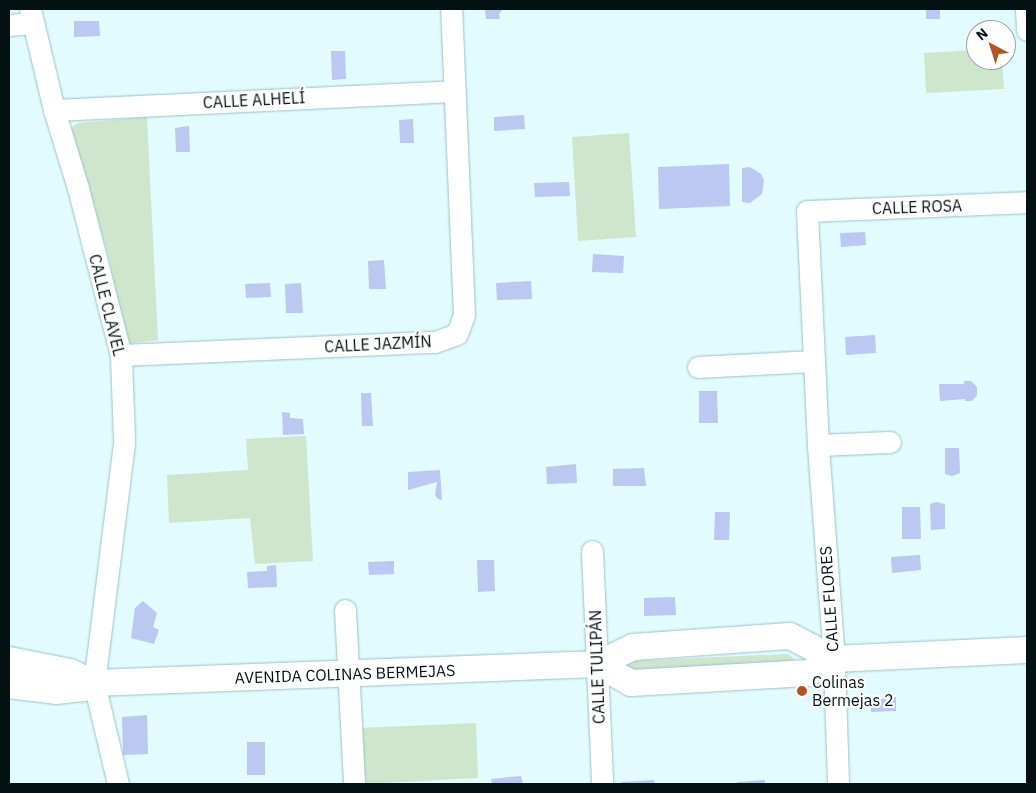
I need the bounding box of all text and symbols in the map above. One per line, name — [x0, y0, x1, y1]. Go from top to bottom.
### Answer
north arrow — [966, 20, 1016, 70]
text: N — [972, 24, 992, 44]
street label: CALLE ALHELÍ — [202, 88, 306, 112]
street label: CALLE ROSA — [872, 196, 962, 218]
street label: CALLE CLAVEL — [85, 252, 129, 358]
street label: CALLE JAZMÍN — [324, 332, 432, 356]
street label: CALLE FLORES — [816, 545, 842, 653]
street label: CALLE TULIPÁN — [585, 610, 609, 724]
street label: AVENIDA COLINAS BERMEJAS — [234, 661, 456, 687]
place label: Colinas Bermejas 2 — [812, 672, 894, 710]
marker: Colinas Bermejas 2 — [796, 685, 808, 697]

